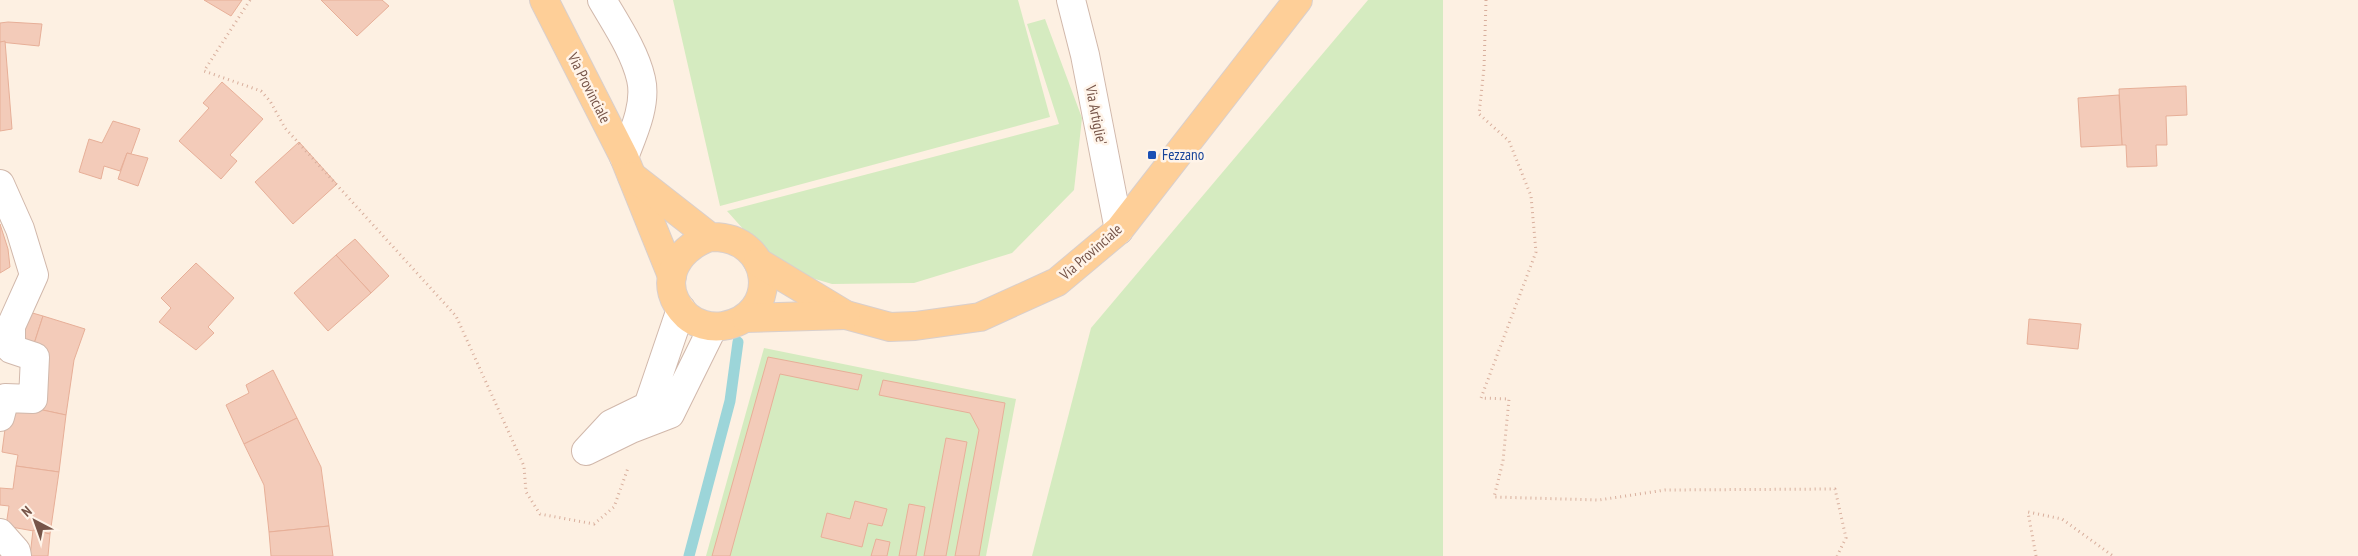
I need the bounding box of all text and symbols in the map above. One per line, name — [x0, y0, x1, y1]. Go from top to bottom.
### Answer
street label: Via Provinciale — [563, 49, 615, 126]
street label: Via Artiglie' — [1081, 83, 1112, 146]
place label: Fezzano — [1162, 145, 1204, 164]
marker: Fezzano — [1146, 149, 1158, 161]
street label: Via Provinciale — [1055, 219, 1126, 284]
north arrow — [10, 496, 60, 546]
text: N — [18, 502, 35, 520]

